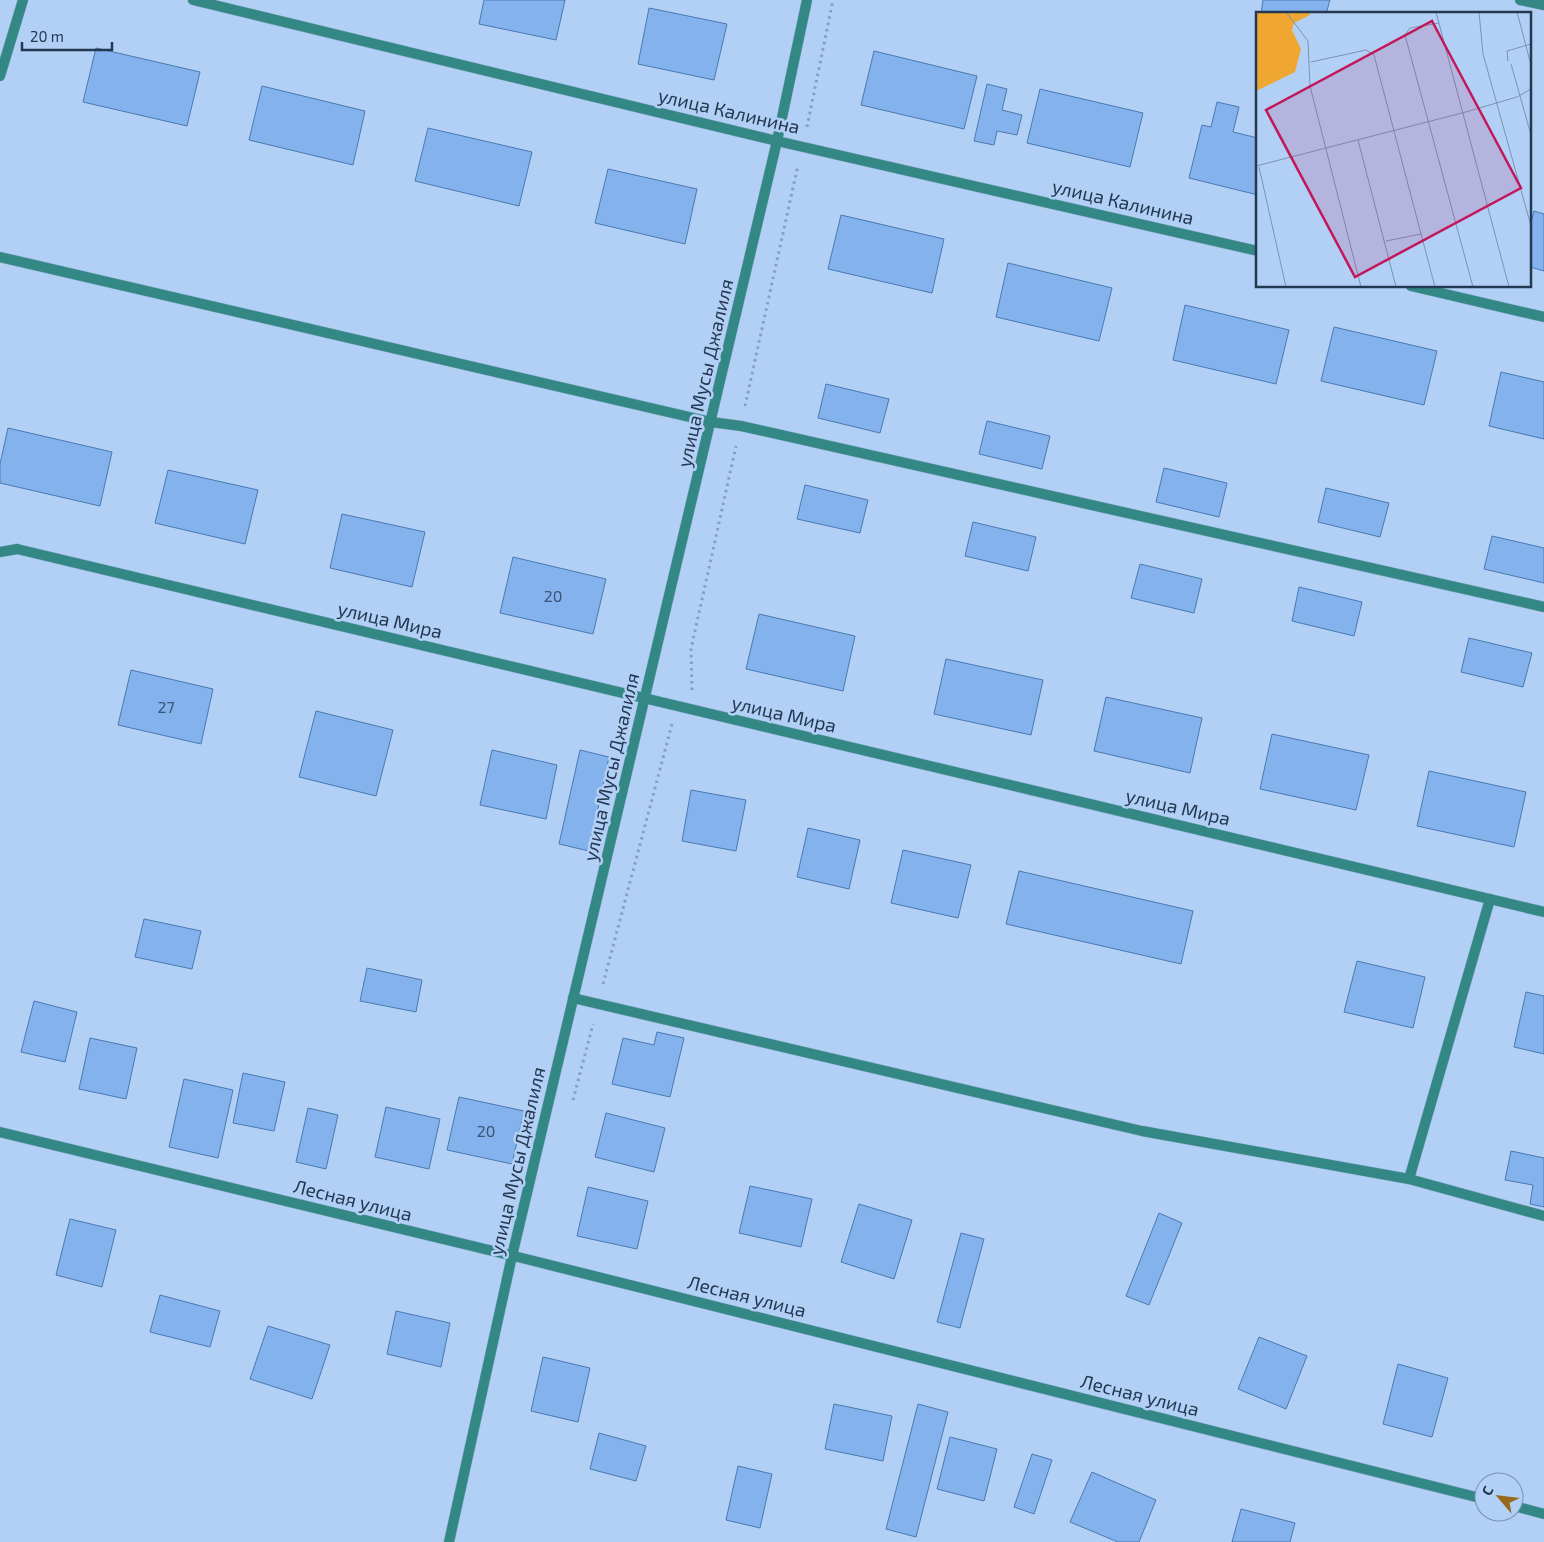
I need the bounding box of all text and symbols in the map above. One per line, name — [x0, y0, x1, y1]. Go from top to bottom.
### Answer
inset map — [1256, 12, 1532, 288]
scale bar — [22, 20, 112, 52]
text: 20 m — [30, 27, 64, 45]
street label: улица Калинина — [656, 83, 802, 139]
street label: улица Калинина — [1050, 174, 1196, 230]
street label: улица Мусы Джалиля — [672, 276, 738, 470]
house number: 20 — [544, 586, 562, 605]
street label: улица Мира — [335, 596, 445, 644]
street label: улица Мусы Джалиля — [578, 670, 644, 864]
street label: улица Мира — [729, 690, 839, 738]
house number: 27 — [157, 697, 175, 716]
street label: улица Мира — [1123, 783, 1233, 831]
street label: улица Мусы Джалиля — [484, 1064, 550, 1258]
house number: 20 — [477, 1121, 495, 1140]
street label: Лесная улица — [291, 1174, 415, 1226]
street label: Лесная улица — [685, 1270, 809, 1322]
street label: Лесная улица — [1078, 1369, 1202, 1421]
north arrow — [1474, 1472, 1524, 1522]
text: С — [1478, 1483, 1497, 1498]

